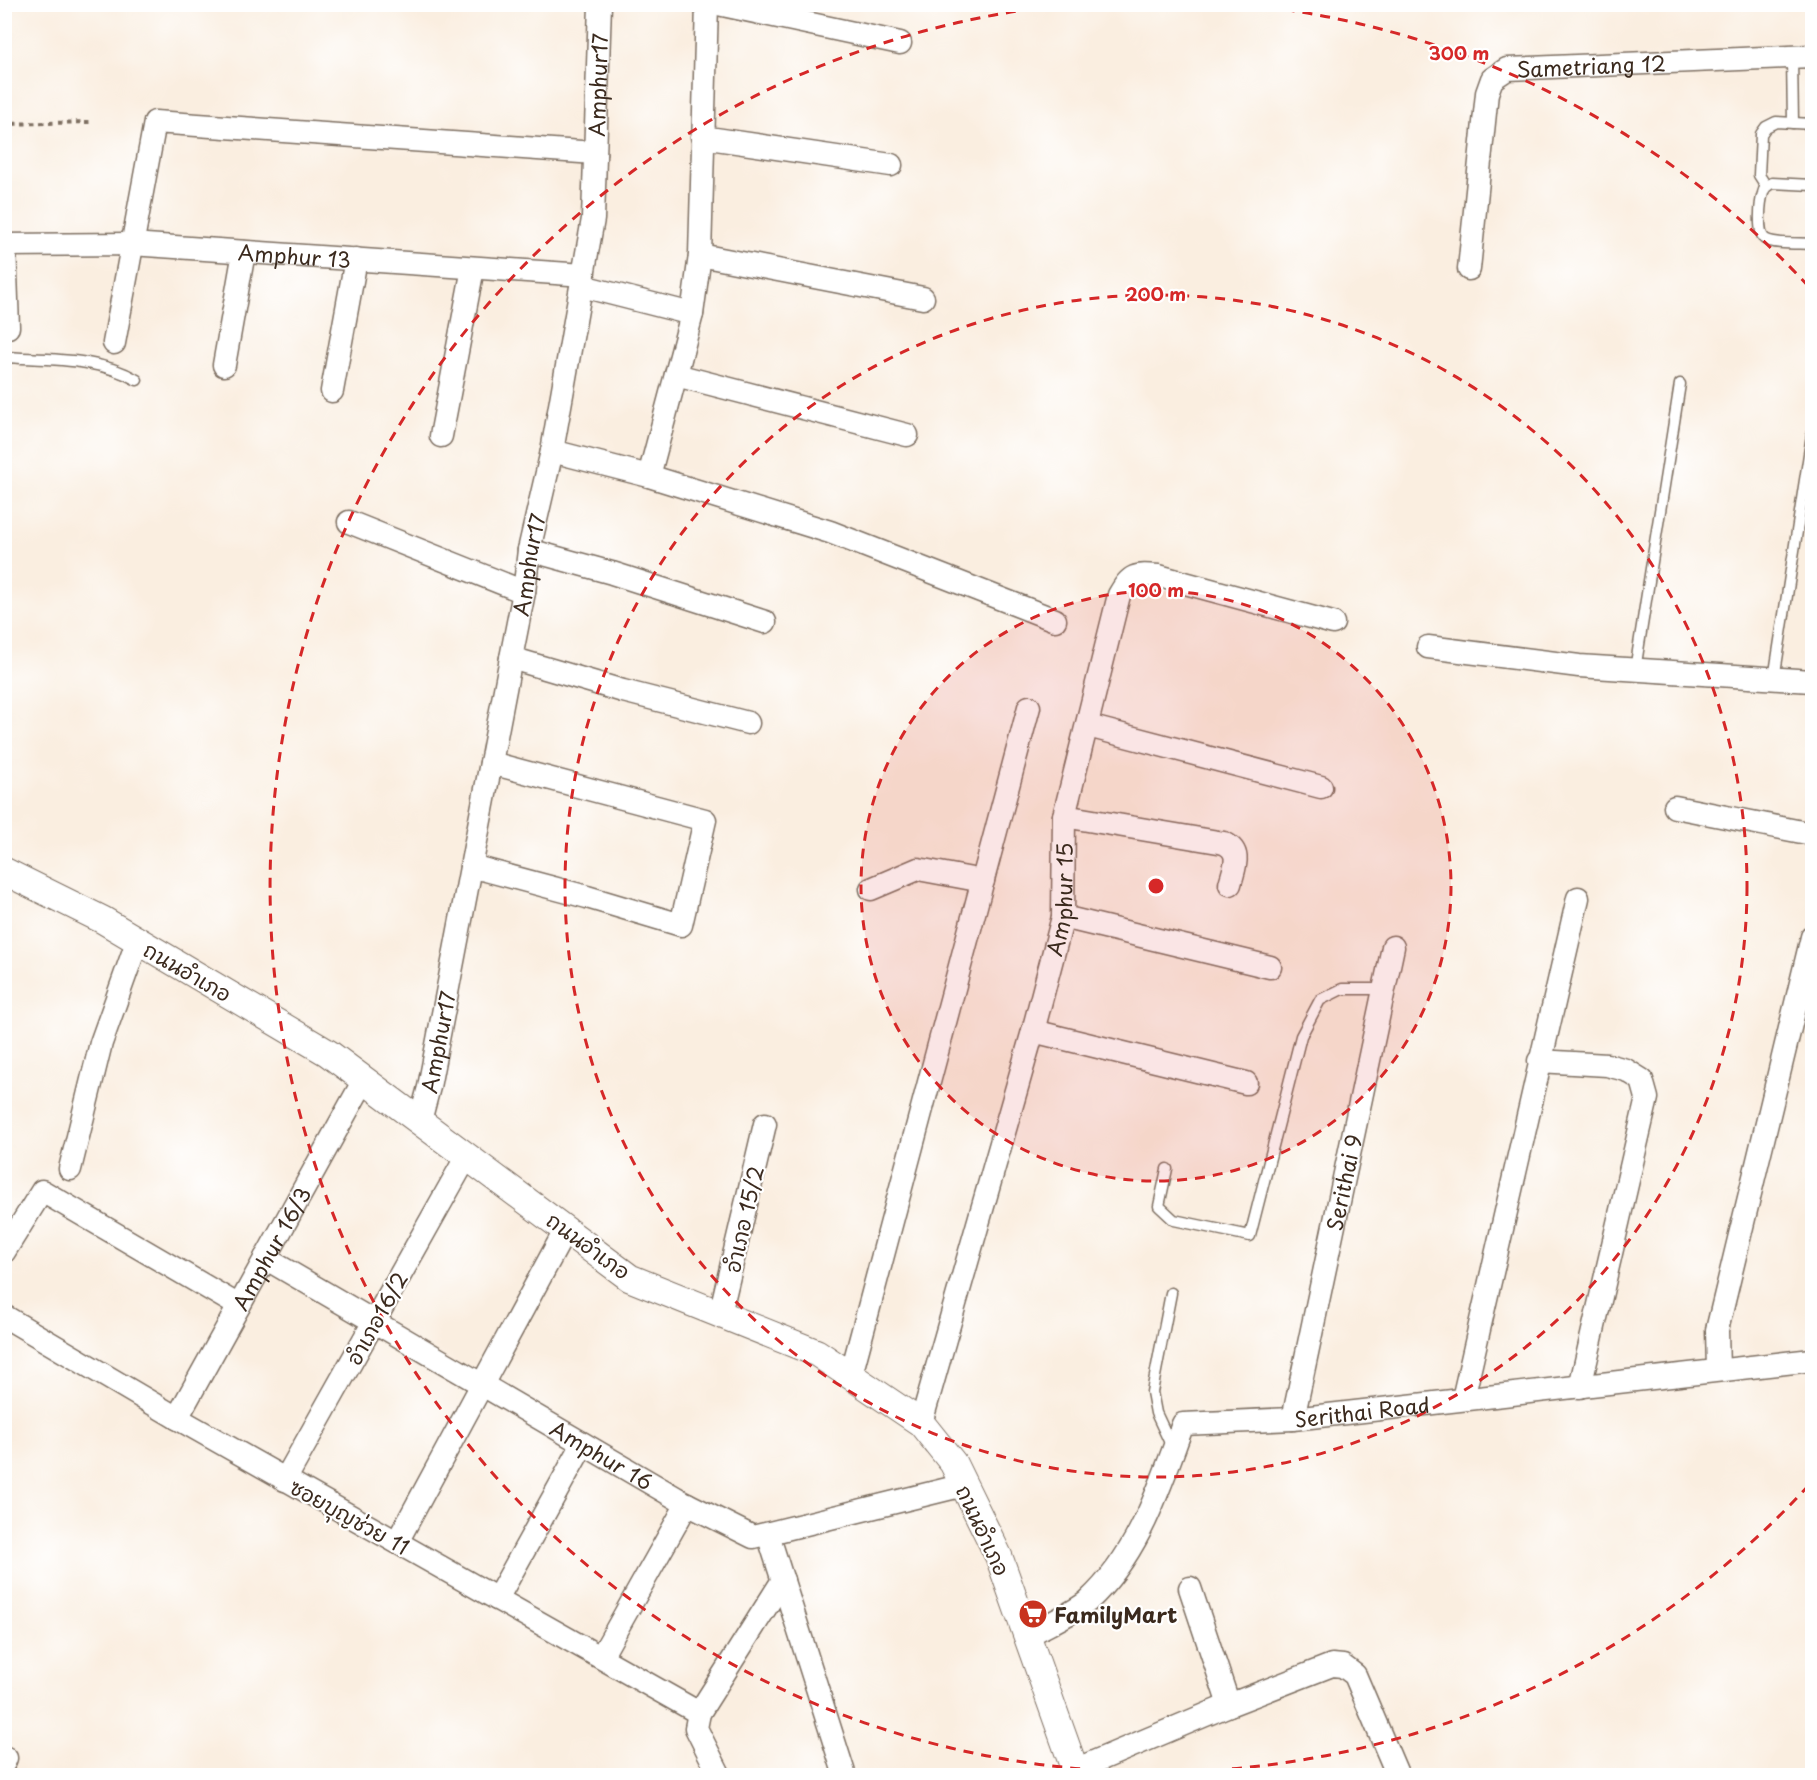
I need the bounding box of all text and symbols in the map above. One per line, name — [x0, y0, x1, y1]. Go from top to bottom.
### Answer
street label: Amphur17 — [580, 32, 615, 137]
text: 300 m — [1429, 39, 1489, 66]
street label: Sametriang 12 — [1516, 46, 1666, 85]
street label: Amphur 13 — [237, 235, 352, 275]
text: 200 m — [1126, 280, 1186, 307]
street label: Amphur17 — [504, 510, 553, 619]
text: 100 m — [1128, 576, 1184, 603]
street label: Amphur 15 — [1037, 842, 1080, 959]
centre of rings — [1146, 876, 1166, 896]
street label: ถนนอำเภอ — [138, 933, 238, 1009]
street label: Amphur17 — [412, 988, 463, 1096]
street label: Serithai 9 — [1317, 1131, 1369, 1233]
street label: อำเภอ 15/2 — [715, 1162, 771, 1276]
street label: Amphur 16/3 — [224, 1181, 318, 1316]
street label: ถนนอำเภอ — [540, 1204, 638, 1286]
street label: อำเภอ16/2 — [337, 1265, 415, 1371]
street label: Serithai Road — [1293, 1388, 1431, 1435]
street label: Amphur 16 — [544, 1412, 659, 1497]
street label: ซอยบุญช่วย 11 — [283, 1470, 416, 1564]
street label: ถนนอำเภอ — [949, 1479, 1019, 1581]
supermarket icon: FamilyMart — [1017, 1598, 1049, 1630]
place label: FamilyMart — [1054, 1598, 1177, 1630]

